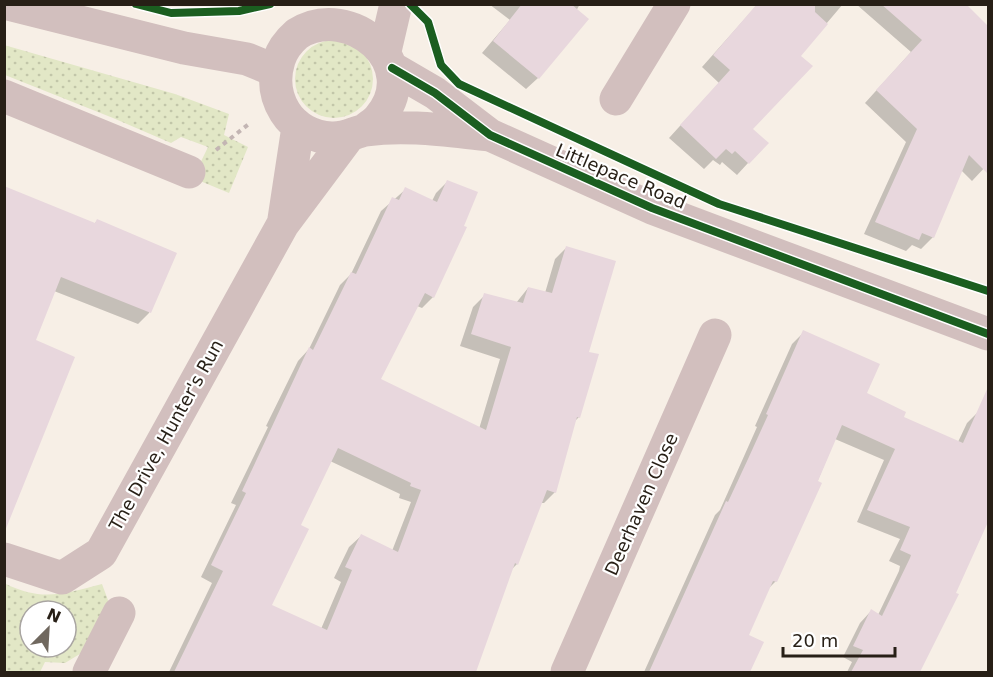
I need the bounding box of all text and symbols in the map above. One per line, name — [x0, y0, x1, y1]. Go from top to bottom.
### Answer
street label: Littlepace Road — [553, 139, 689, 213]
street label: The Drive, Hunter's Run — [104, 336, 227, 535]
street label: Deerhaven Close — [600, 430, 682, 578]
north arrow — [18, 599, 78, 659]
text: N — [44, 604, 64, 627]
scale bar — [783, 620, 896, 658]
text: 20 m — [792, 630, 838, 651]

